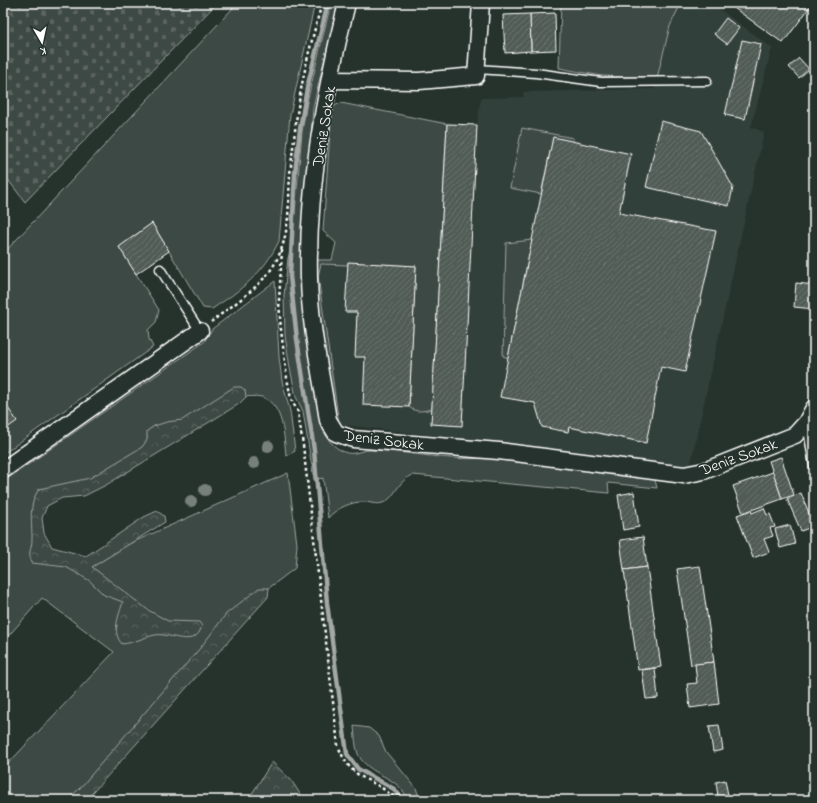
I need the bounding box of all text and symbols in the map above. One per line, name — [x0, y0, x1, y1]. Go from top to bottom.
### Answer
north arrow — [22, 22, 62, 62]
text: K — [39, 43, 47, 59]
street label: Deniz Sokak — [307, 83, 343, 169]
street label: Deniz Sokak — [341, 424, 426, 458]
street label: Deniz Sokak — [696, 432, 782, 483]

